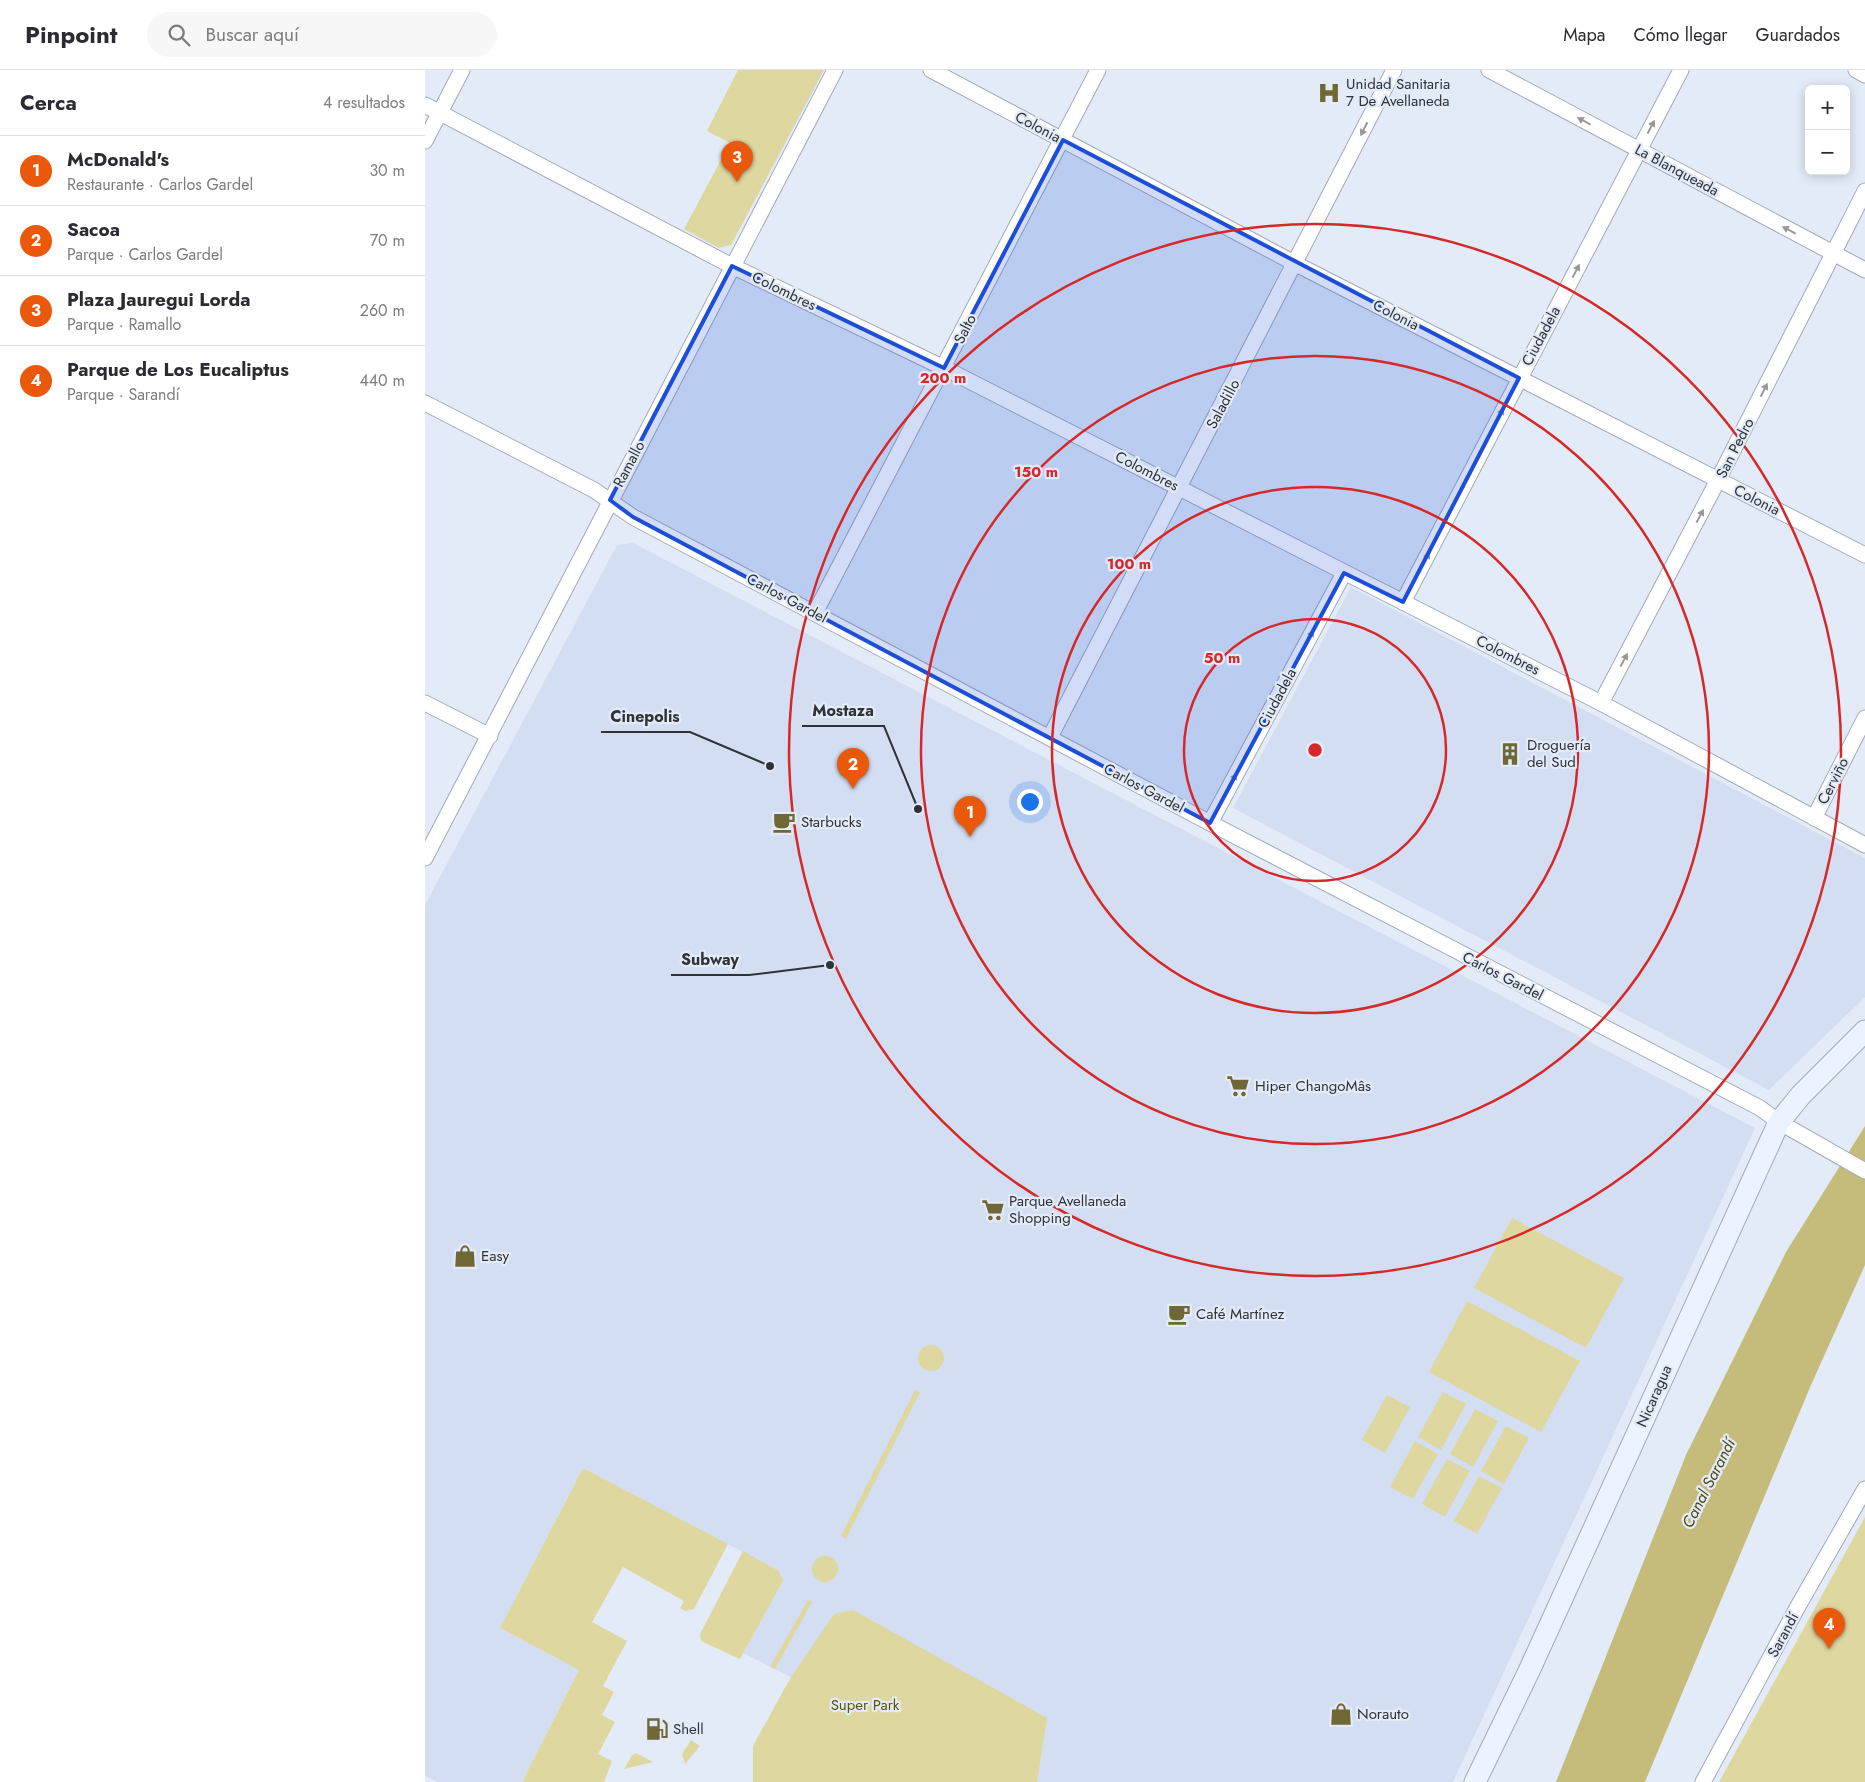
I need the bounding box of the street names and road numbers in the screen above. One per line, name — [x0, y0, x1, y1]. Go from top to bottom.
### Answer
street label: Colonia — [1011, 106, 1065, 148]
street label: La Blanqueada — [1631, 139, 1723, 201]
street label: Colombres — [748, 266, 820, 316]
street label: Colonia — [1369, 294, 1423, 336]
street label: Ciudadela — [1516, 302, 1566, 370]
street label: Salto — [948, 310, 982, 348]
street label: Saladillo — [1201, 375, 1245, 433]
street label: San Pedro — [1710, 414, 1760, 482]
street label: Ramallo — [608, 437, 650, 491]
street label: Colombres — [1111, 446, 1183, 496]
street label: Colonia — [1730, 479, 1784, 521]
street label: Carlos Gardel — [743, 568, 831, 628]
street label: Colombres — [1472, 630, 1544, 680]
street label: Ciudadela — [1252, 664, 1302, 732]
street label: Cerviño — [1812, 754, 1854, 808]
street label: Carlos Gardel — [1100, 758, 1188, 818]
street label: Carlos Gardel — [1459, 946, 1547, 1006]
street label: Nicaragua — [1631, 1361, 1677, 1431]
street label: Sarandí — [1762, 1608, 1805, 1661]

